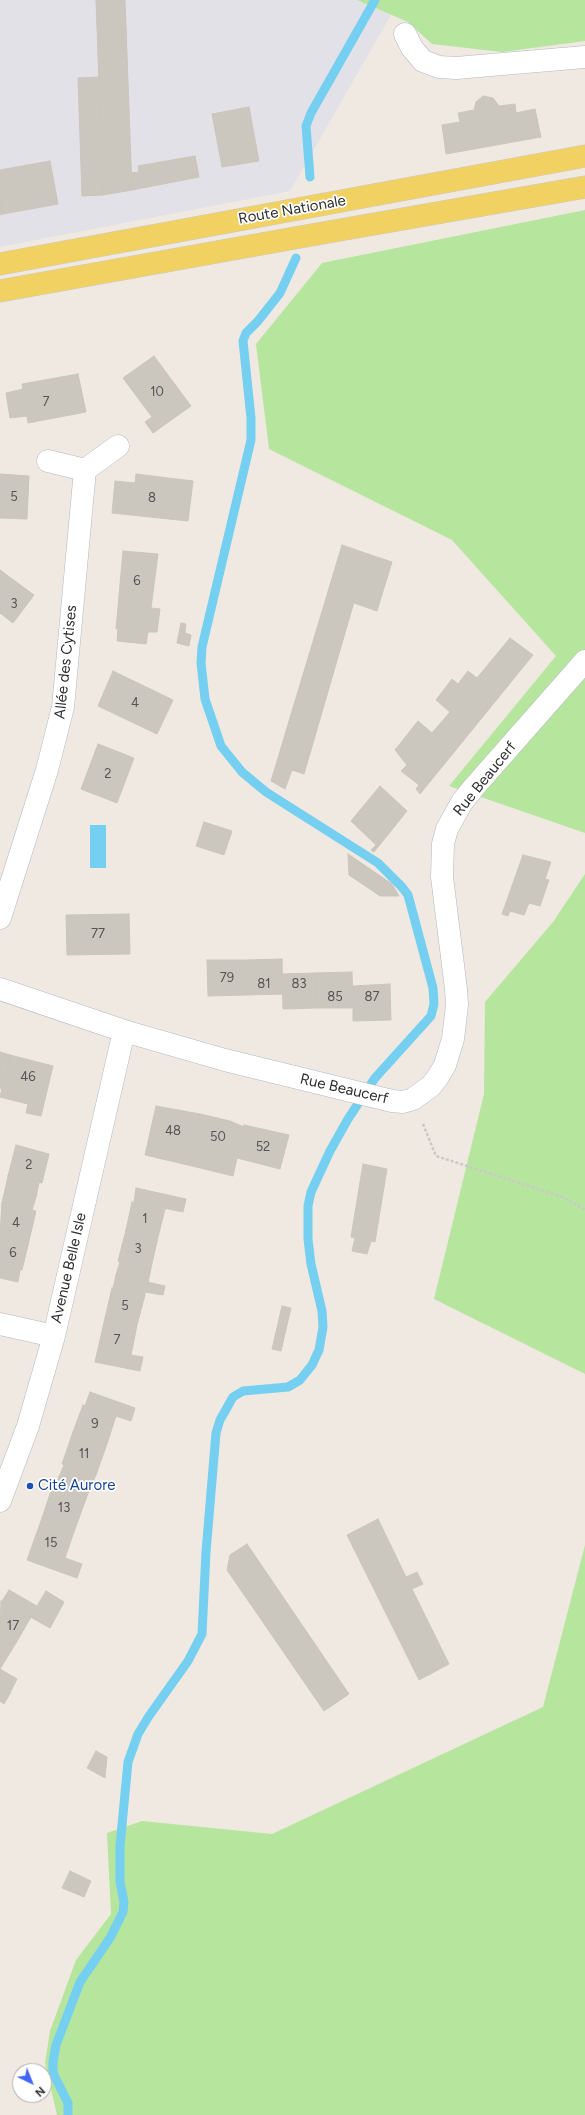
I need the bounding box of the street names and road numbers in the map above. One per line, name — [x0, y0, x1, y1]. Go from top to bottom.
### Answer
street label: Route Nationale — [237, 192, 347, 228]
street label: Allée des Cytises — [51, 604, 81, 720]
street label: Rue Beaucerf — [450, 738, 520, 820]
street label: Rue Beaucerf — [298, 1070, 390, 1108]
street label: Avenue Belle Isle — [48, 1211, 90, 1325]

